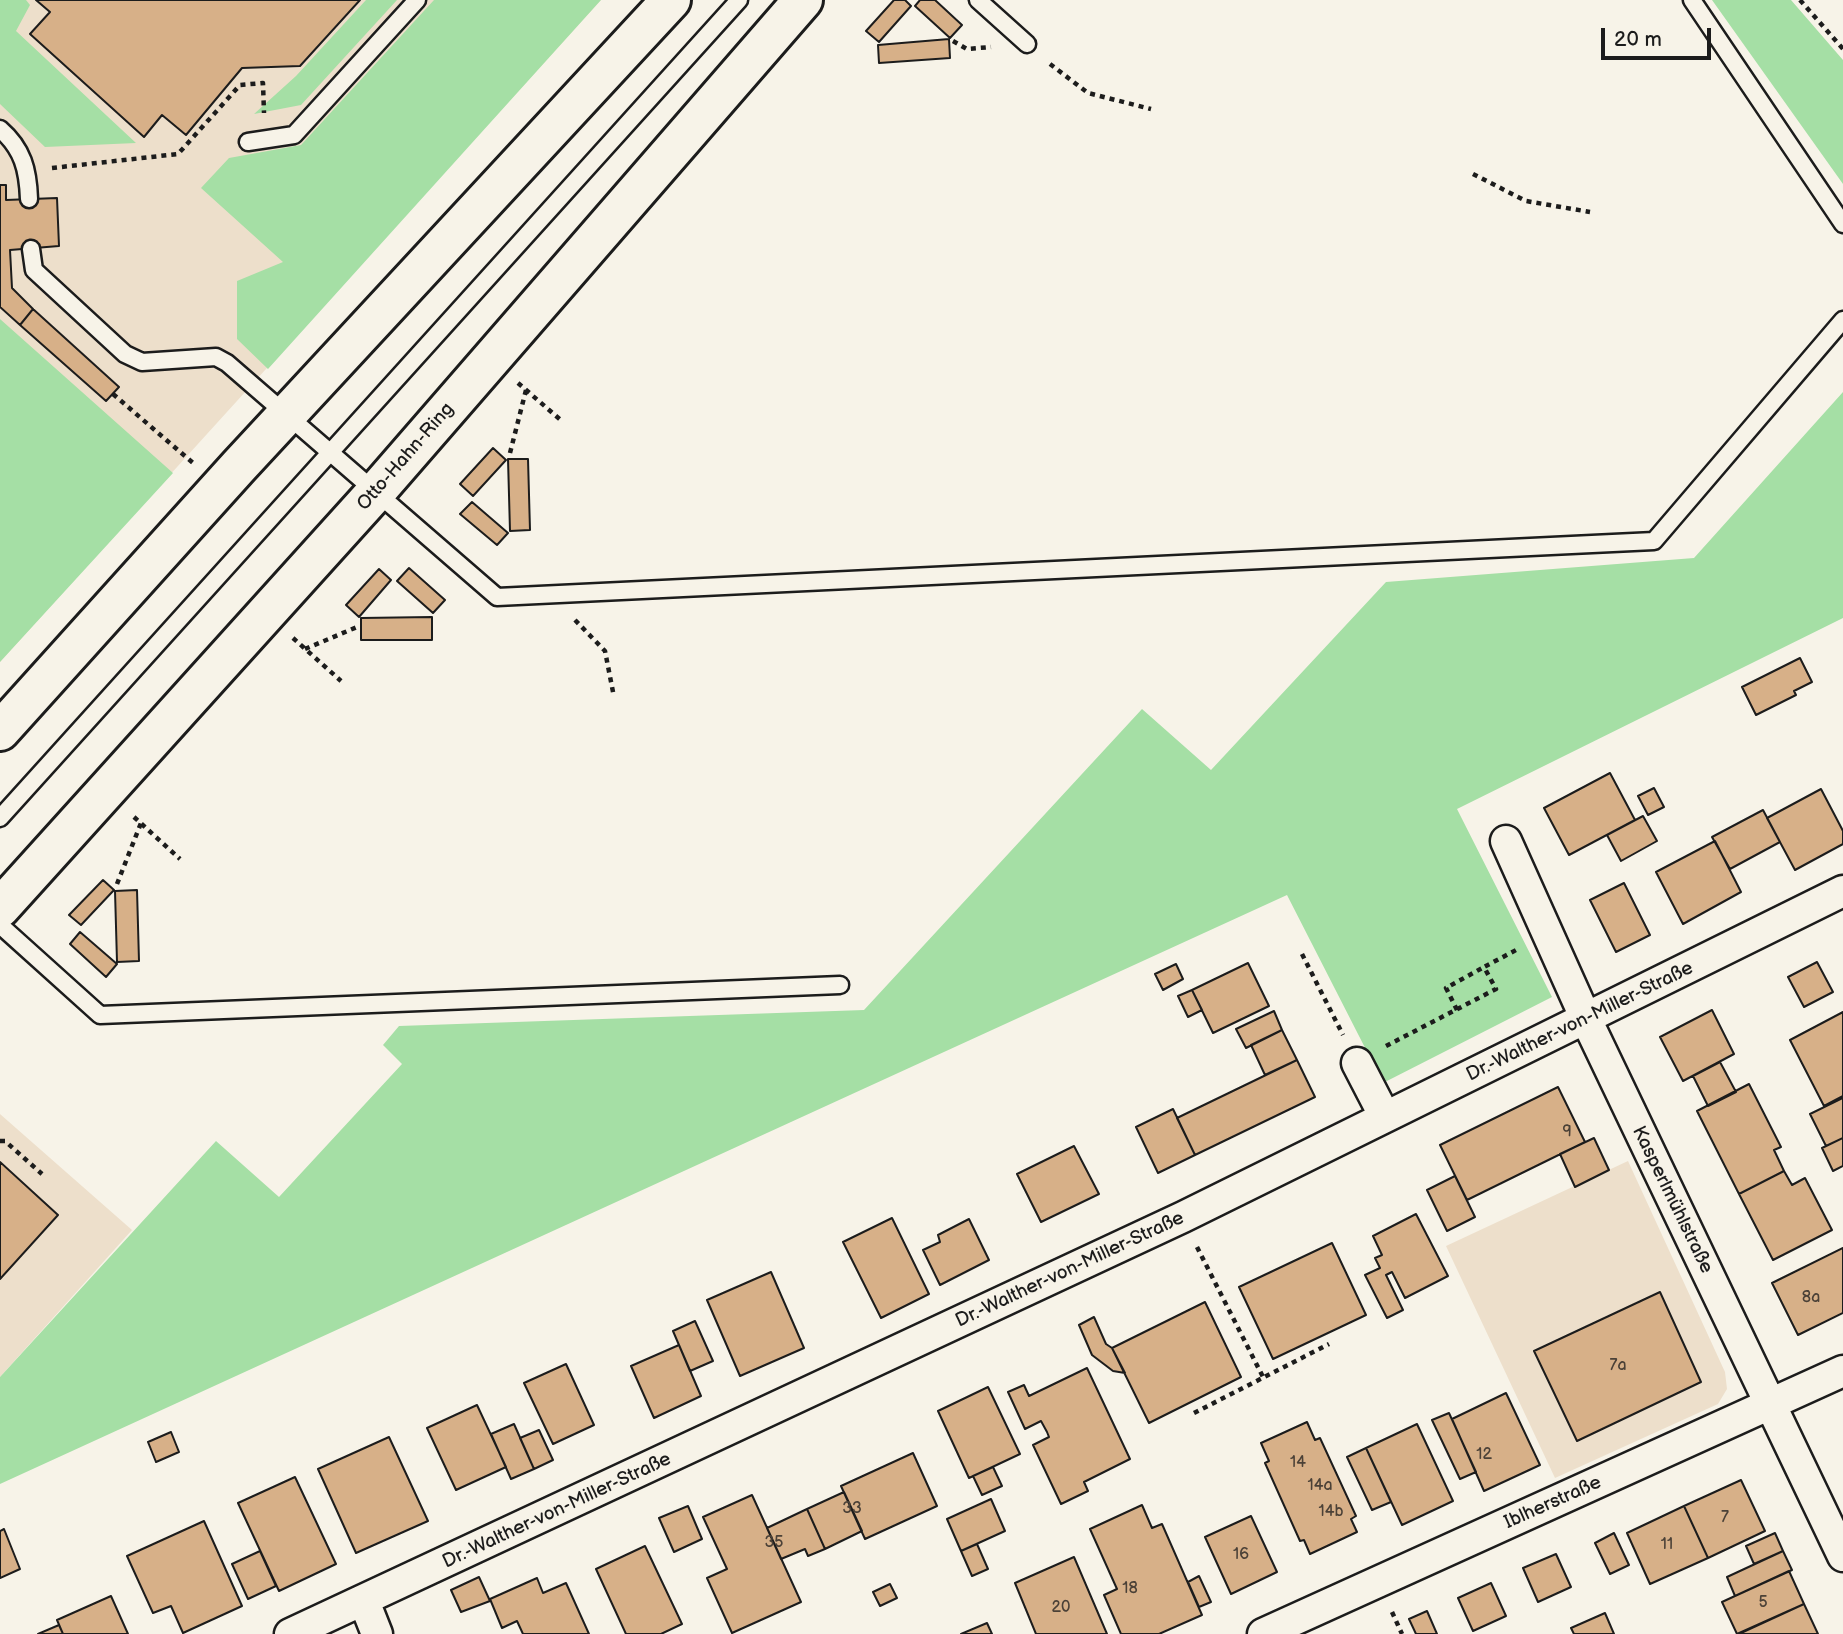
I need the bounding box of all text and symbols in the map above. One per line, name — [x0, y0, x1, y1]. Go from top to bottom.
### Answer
scale bar — [1605, 14, 1715, 58]
text: 20 m — [1614, 27, 1662, 52]
street label: Otto-Hahn-Ring — [353, 398, 459, 516]
street label: Dr.-Walther-von-Miller-Straße — [1463, 957, 1697, 1087]
house number: 9 — [1562, 1122, 1572, 1142]
street label: Kasperlmühlstraße — [1626, 1123, 1718, 1277]
street label: Dr.-Walther-von-Miller-Straße — [952, 1207, 1188, 1333]
house number: 8a — [1802, 1288, 1820, 1308]
house number: 7a — [1610, 1356, 1626, 1376]
house number: 12 — [1476, 1445, 1492, 1465]
street label: Dr.-Walther-von-Miller-Straße — [439, 1448, 675, 1574]
house number: 14 — [1290, 1453, 1306, 1473]
street label: Iblherstraße — [1501, 1471, 1605, 1535]
house number: 14a — [1307, 1476, 1333, 1496]
house number: 33 — [842, 1499, 862, 1519]
house number: 14b — [1319, 1502, 1343, 1522]
house number: 7 — [1721, 1508, 1729, 1528]
house number: 35 — [764, 1533, 784, 1553]
house number: 11 — [1661, 1535, 1673, 1555]
house number: 16 — [1233, 1545, 1249, 1565]
house number: 18 — [1122, 1579, 1138, 1599]
house number: 5 — [1758, 1593, 1768, 1613]
house number: 20 — [1052, 1598, 1070, 1618]

